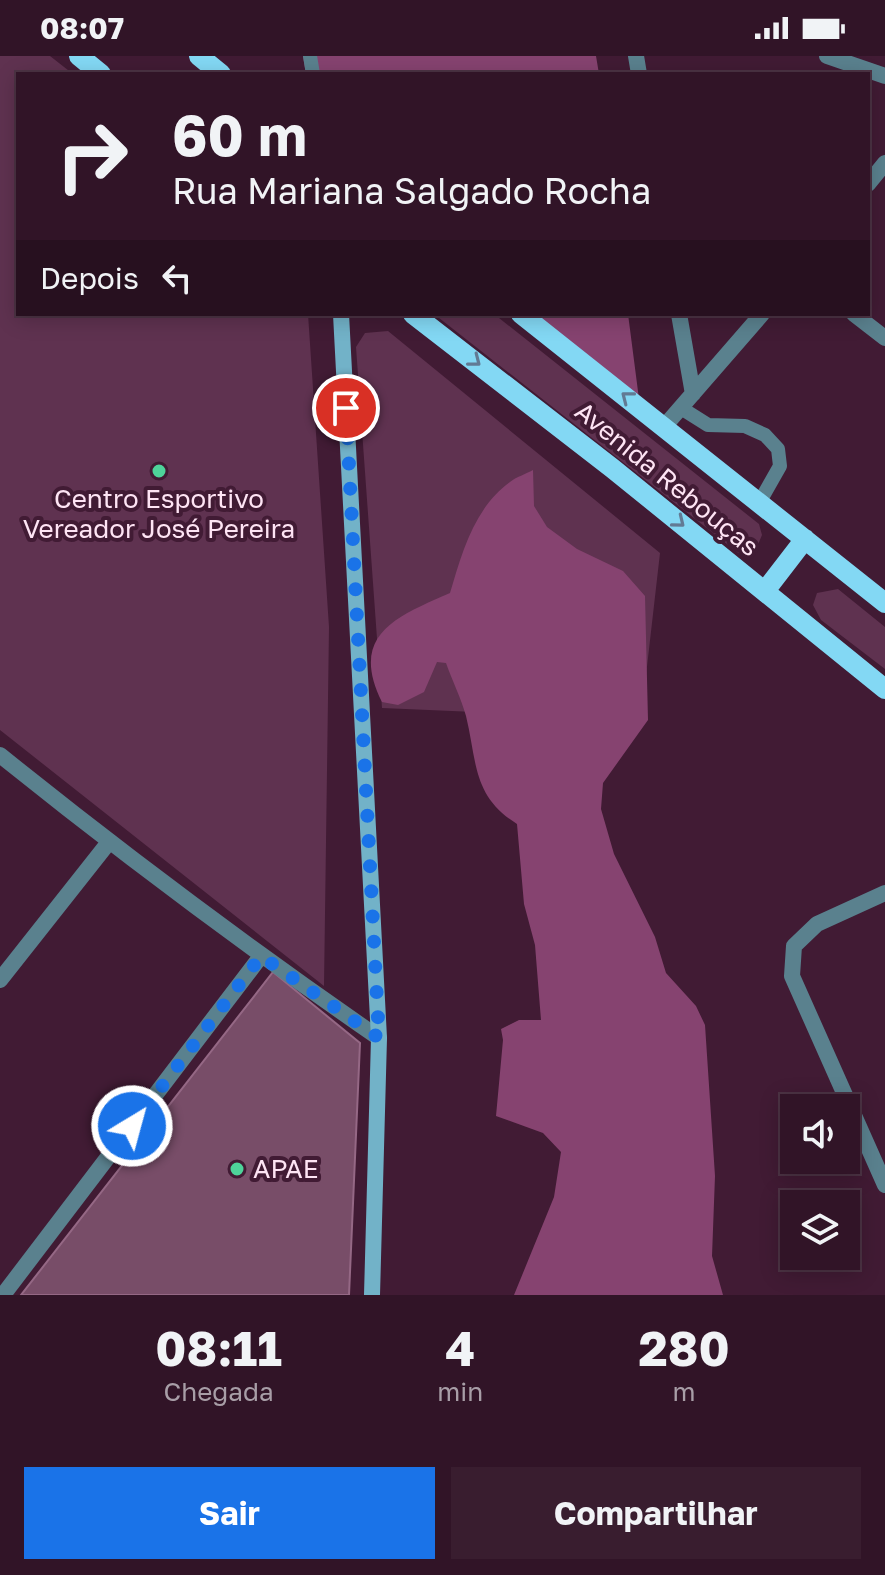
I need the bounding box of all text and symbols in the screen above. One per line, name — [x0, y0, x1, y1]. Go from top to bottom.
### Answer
text: 08:07 — [40, 10, 124, 46]
text: 60 m — [172, 101, 307, 168]
icon: right — [40, 104, 144, 208]
text: Rua Mariana Salgado Rocha — [172, 169, 651, 212]
icon: left — [155, 256, 199, 300]
text: Depois — [40, 260, 139, 296]
one-way arrow — [466, 352, 481, 366]
pin — [312, 374, 380, 442]
icon: arrive — [324, 386, 368, 430]
one-way arrow — [621, 393, 636, 407]
street label: Avenida Rebouças — [569, 395, 766, 562]
marker: Centro Esportivo Vereador José Pereira — [150, 462, 168, 480]
place label: Centro Esportivo Vereador José Pereira — [23, 483, 295, 544]
one-way arrow — [670, 512, 685, 527]
position arrow — [90, 1084, 174, 1168]
map controls — [780, 1094, 860, 1270]
button: sound — [780, 1094, 860, 1174]
place label: APAE — [253, 1153, 319, 1184]
marker: APAE — [228, 1160, 246, 1178]
button: layers — [780, 1190, 860, 1270]
text: 08:11 — [155, 1319, 282, 1377]
text: 4 — [445, 1319, 475, 1377]
text: 280 — [639, 1319, 730, 1377]
text: Chegada — [164, 1376, 274, 1407]
text: min — [437, 1376, 483, 1407]
text: m — [673, 1376, 696, 1407]
button: Sair — [24, 1467, 435, 1559]
button: Compartilhar — [451, 1467, 861, 1559]

